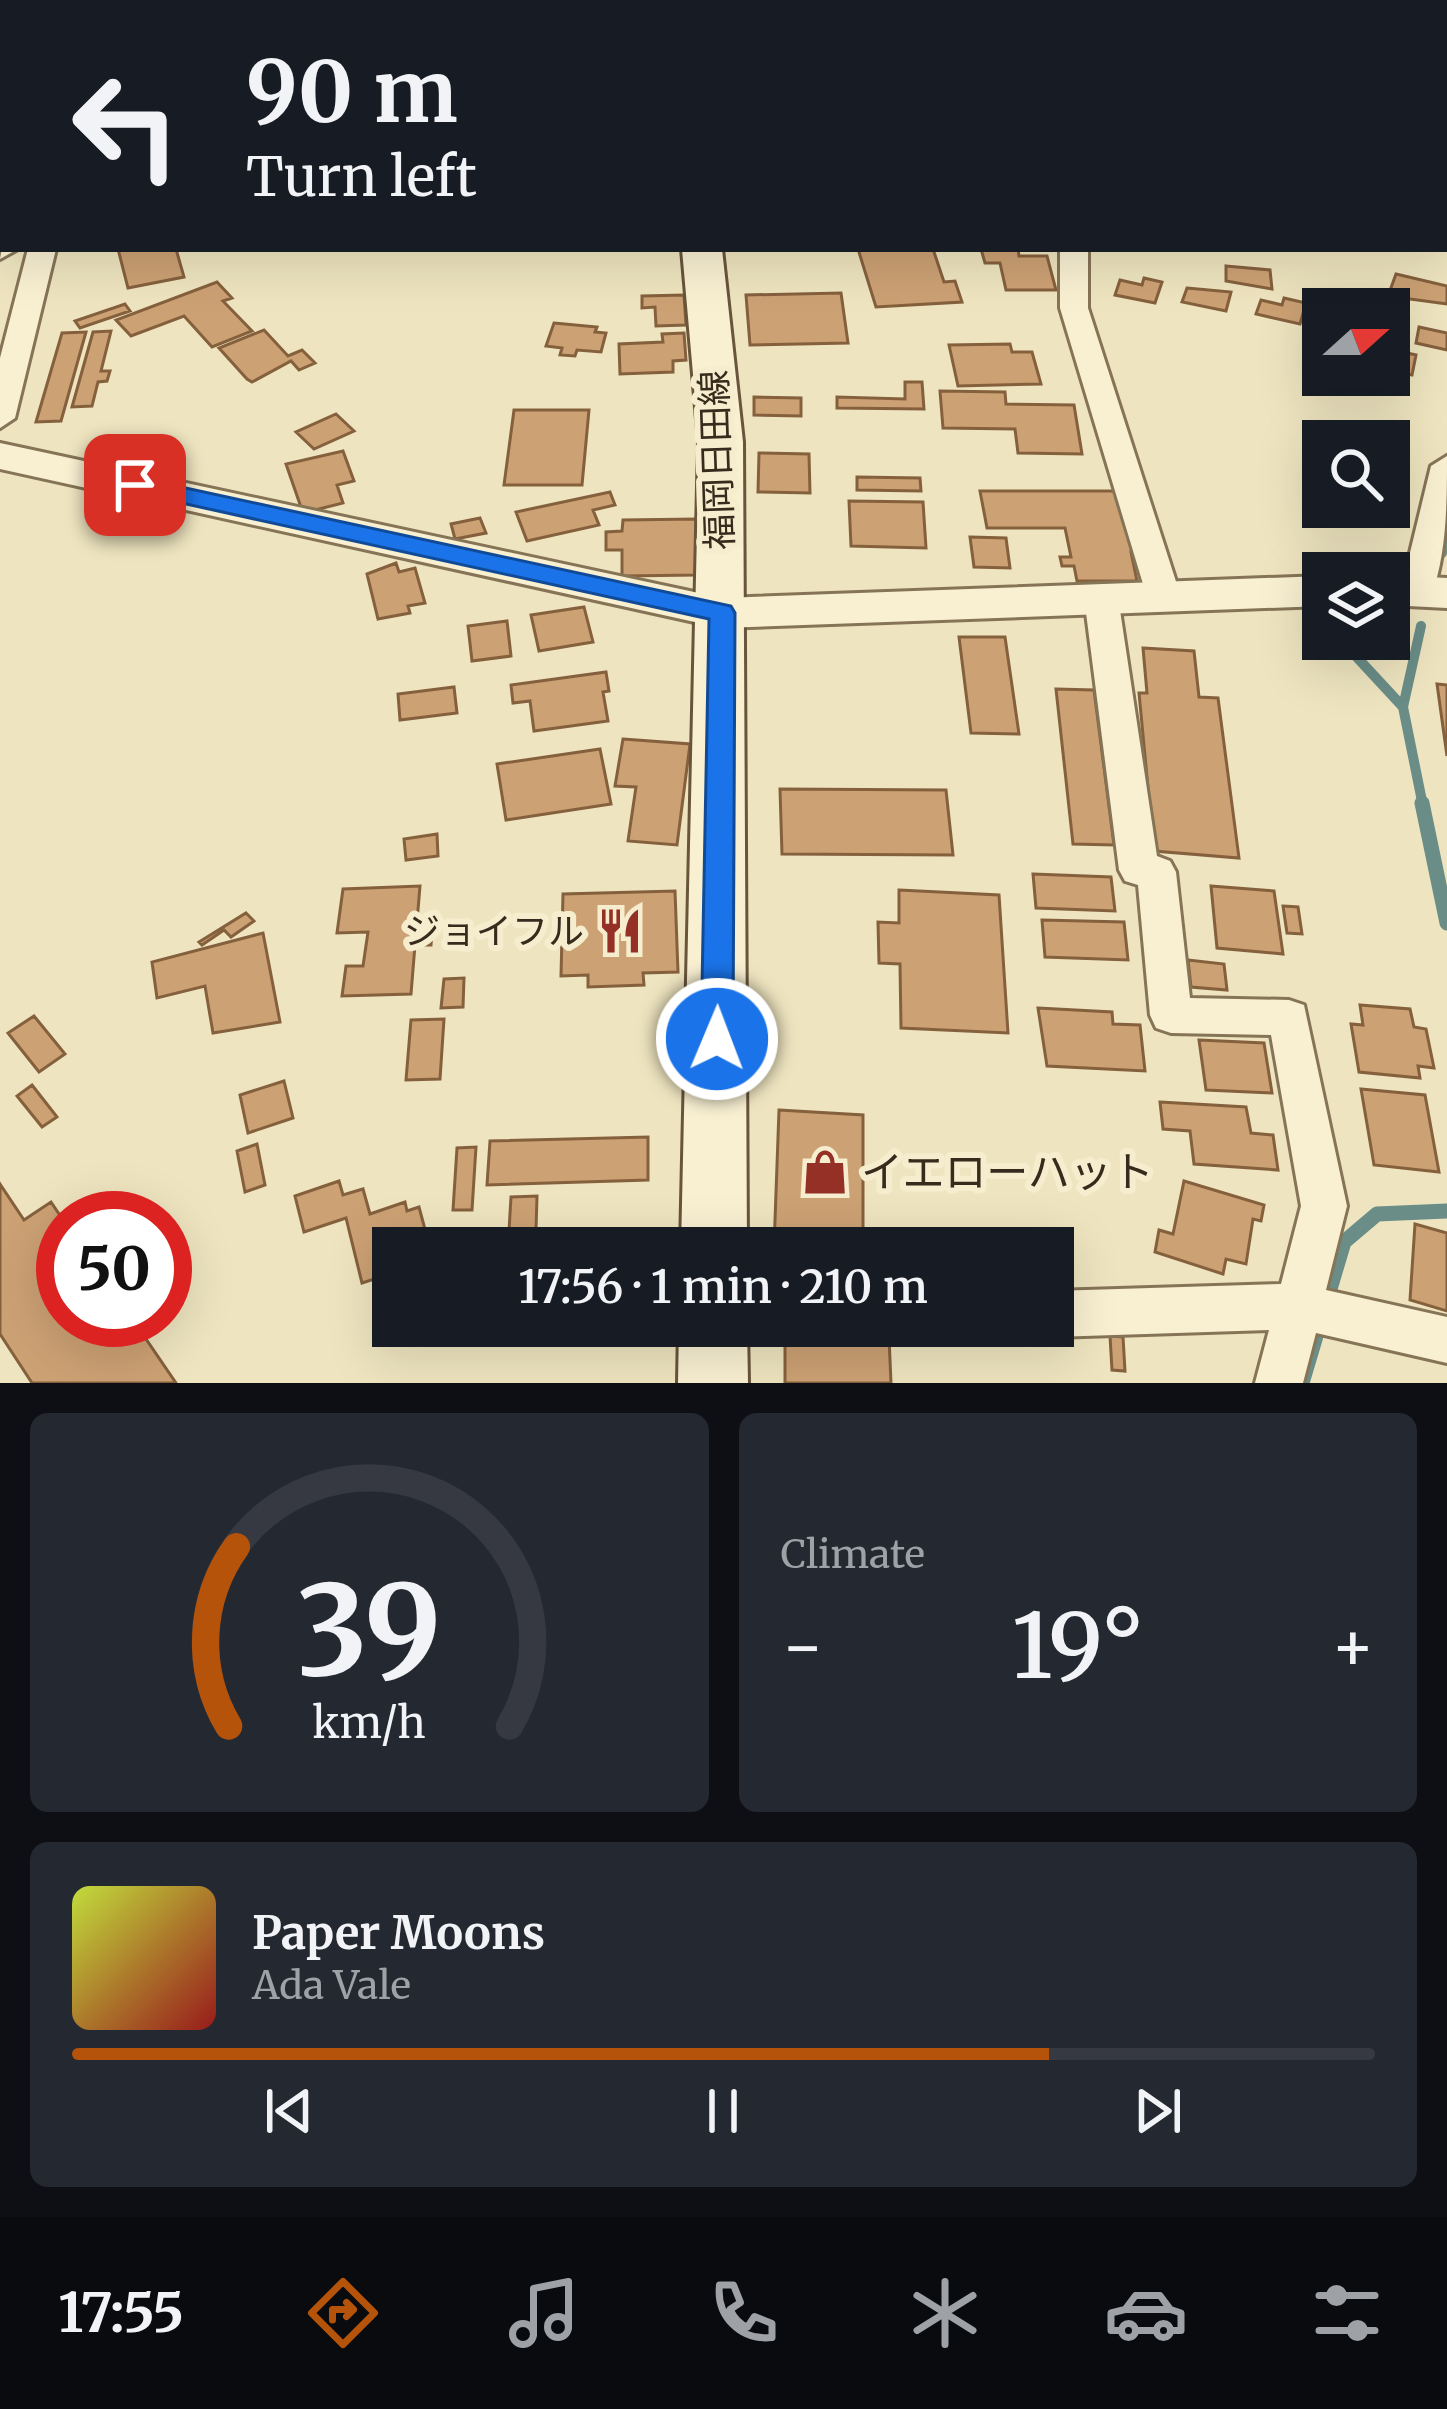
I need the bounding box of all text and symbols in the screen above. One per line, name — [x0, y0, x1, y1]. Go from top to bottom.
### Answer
text: 90 m — [246, 39, 458, 145]
icon: left — [48, 48, 204, 204]
text: Turn left — [246, 143, 477, 211]
north arrow — [1302, 288, 1410, 396]
map controls — [1302, 288, 1410, 660]
street label: 福岡日田線 — [691, 369, 743, 551]
button: search — [1302, 420, 1410, 528]
pin — [84, 434, 186, 536]
icon: arrive — [102, 452, 168, 518]
button: layers — [1302, 552, 1410, 660]
restaurant icon: ジョイフル — [595, 906, 645, 956]
place label: ジョイフル — [404, 909, 584, 954]
position arrow — [654, 976, 780, 1102]
place label: イエローハット — [861, 1146, 1154, 1198]
shop icon: イエローハット — [800, 1147, 850, 1197]
speed limit sign: 50 — [36, 1191, 192, 1347]
text: 17:56 · 1 min · 210 m — [518, 1259, 928, 1315]
text: Climate — [781, 1530, 925, 1579]
text: 39 — [297, 1552, 442, 1709]
text: 19° — [1012, 1589, 1144, 1703]
text: − — [781, 1605, 825, 1688]
text: + — [1331, 1605, 1375, 1688]
text: km/h — [312, 1695, 426, 1749]
text: Paper Moons — [252, 1905, 545, 1961]
text: Ada Vale — [252, 1961, 411, 2010]
icon: previous — [256, 2078, 322, 2144]
icon: pause — [690, 2078, 756, 2144]
icon: next — [1125, 2078, 1191, 2144]
icon: directions — [301, 2271, 385, 2355]
icon: music — [502, 2271, 586, 2355]
icon: phone — [702, 2271, 786, 2355]
icon: climate — [903, 2271, 987, 2355]
icon: car — [1104, 2271, 1188, 2355]
icon: filters — [1305, 2271, 1389, 2355]
text: 17:55 — [58, 2279, 184, 2347]

